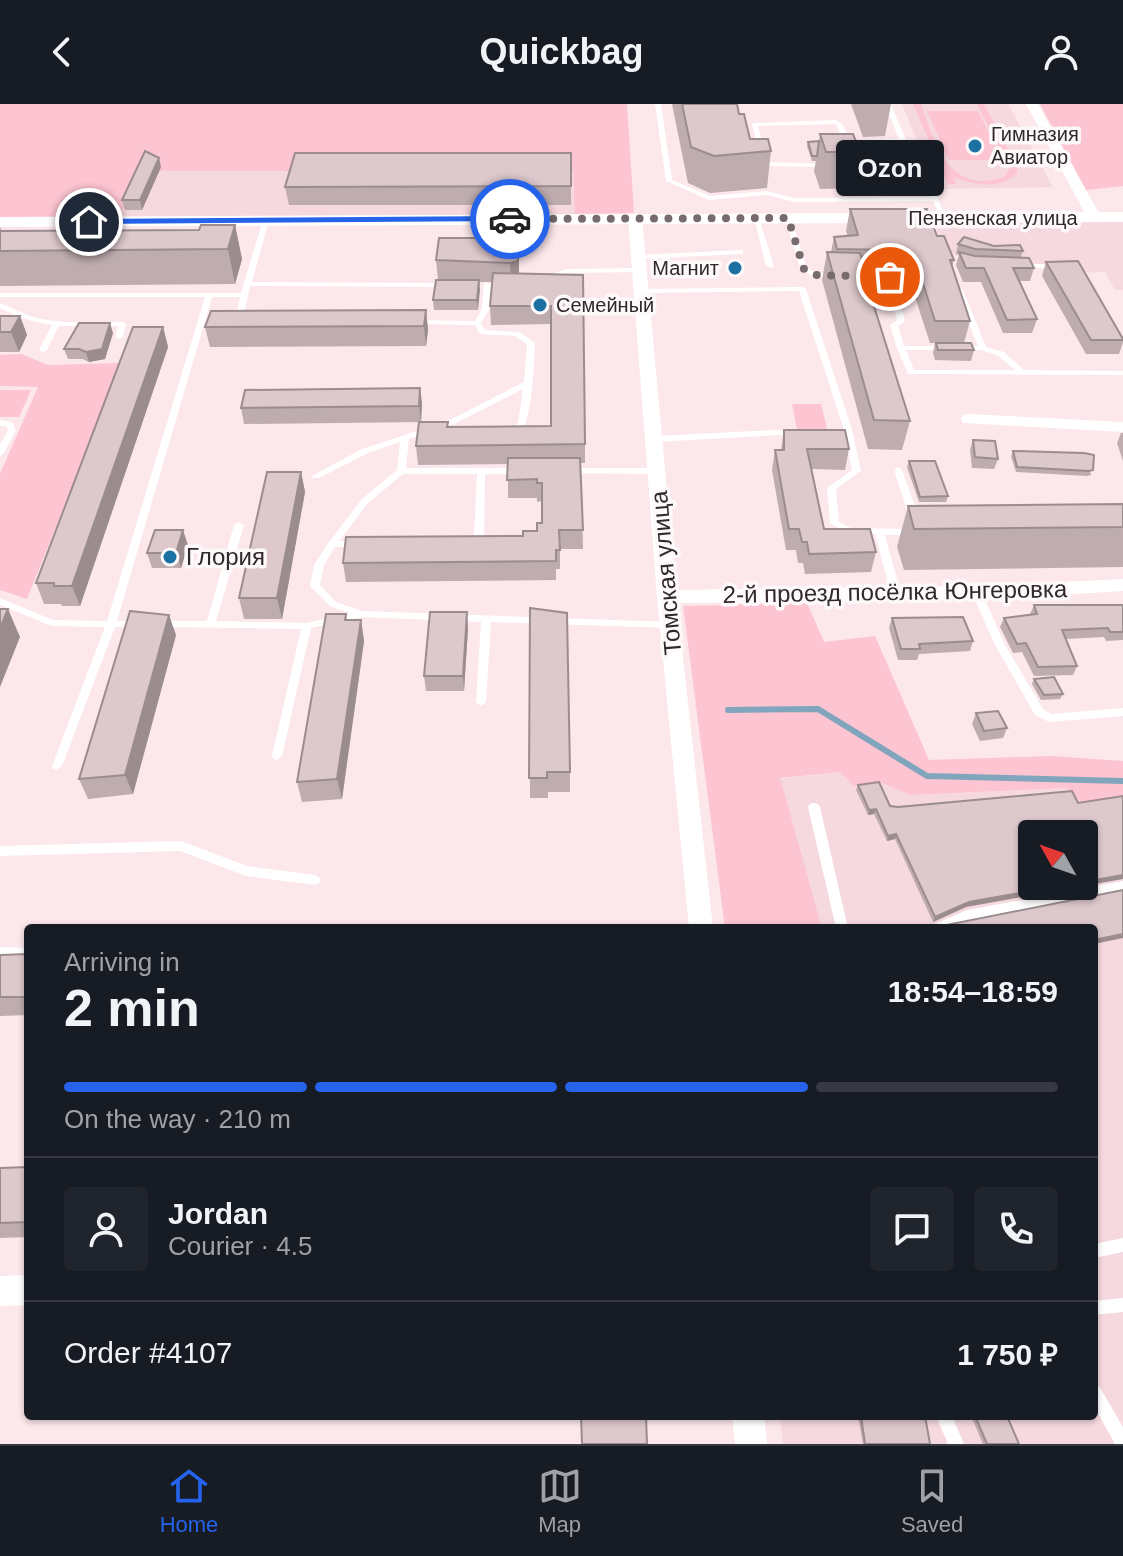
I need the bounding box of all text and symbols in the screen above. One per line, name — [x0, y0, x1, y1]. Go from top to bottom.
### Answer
icon: back — [40, 30, 84, 74]
icon: person — [1039, 30, 1083, 74]
text: Quickbag — [479, 31, 644, 72]
place label: Гимназия Авиатор — [991, 123, 1079, 168]
marker: Гимназия Авиатор — [966, 137, 984, 155]
callout: Ozon — [836, 141, 944, 197]
text: Ozon — [858, 153, 923, 183]
courier — [470, 179, 550, 259]
pin — [55, 188, 123, 256]
icon: car — [488, 197, 532, 241]
icon: home — [67, 200, 111, 244]
street label: Пензенская улица — [908, 207, 1079, 229]
pin — [856, 243, 924, 311]
icon: bag — [868, 255, 912, 299]
place label: Магнит — [652, 257, 719, 279]
marker: Магнит — [726, 259, 744, 277]
place label: Семейный — [556, 294, 654, 316]
marker: Семейный — [531, 296, 549, 314]
street label: Томская улица — [645, 489, 686, 656]
place label: Глория — [186, 543, 265, 570]
marker: Глория — [161, 548, 179, 566]
street label: 2-й проезд посёлка Юнгеровка — [722, 575, 1068, 608]
north arrow — [1018, 820, 1098, 900]
map controls — [1018, 820, 1098, 900]
text: Arriving in — [64, 947, 180, 977]
text: 18:54–18:59 — [888, 975, 1058, 1008]
text: 2 min — [64, 979, 200, 1037]
text: On the way · 210 m — [64, 1104, 291, 1134]
button: person — [64, 1187, 148, 1271]
button: chat — [870, 1187, 954, 1271]
button: phone — [974, 1187, 1058, 1271]
text: Jordan — [168, 1197, 268, 1230]
text: Courier · 4.5 — [168, 1231, 313, 1261]
text: Order #4107 — [64, 1336, 232, 1369]
text: 1 750 ₽ — [957, 1338, 1058, 1371]
tab: Home — [160, 1464, 218, 1538]
tab: Map — [538, 1464, 582, 1538]
tab: Saved — [901, 1464, 963, 1538]

